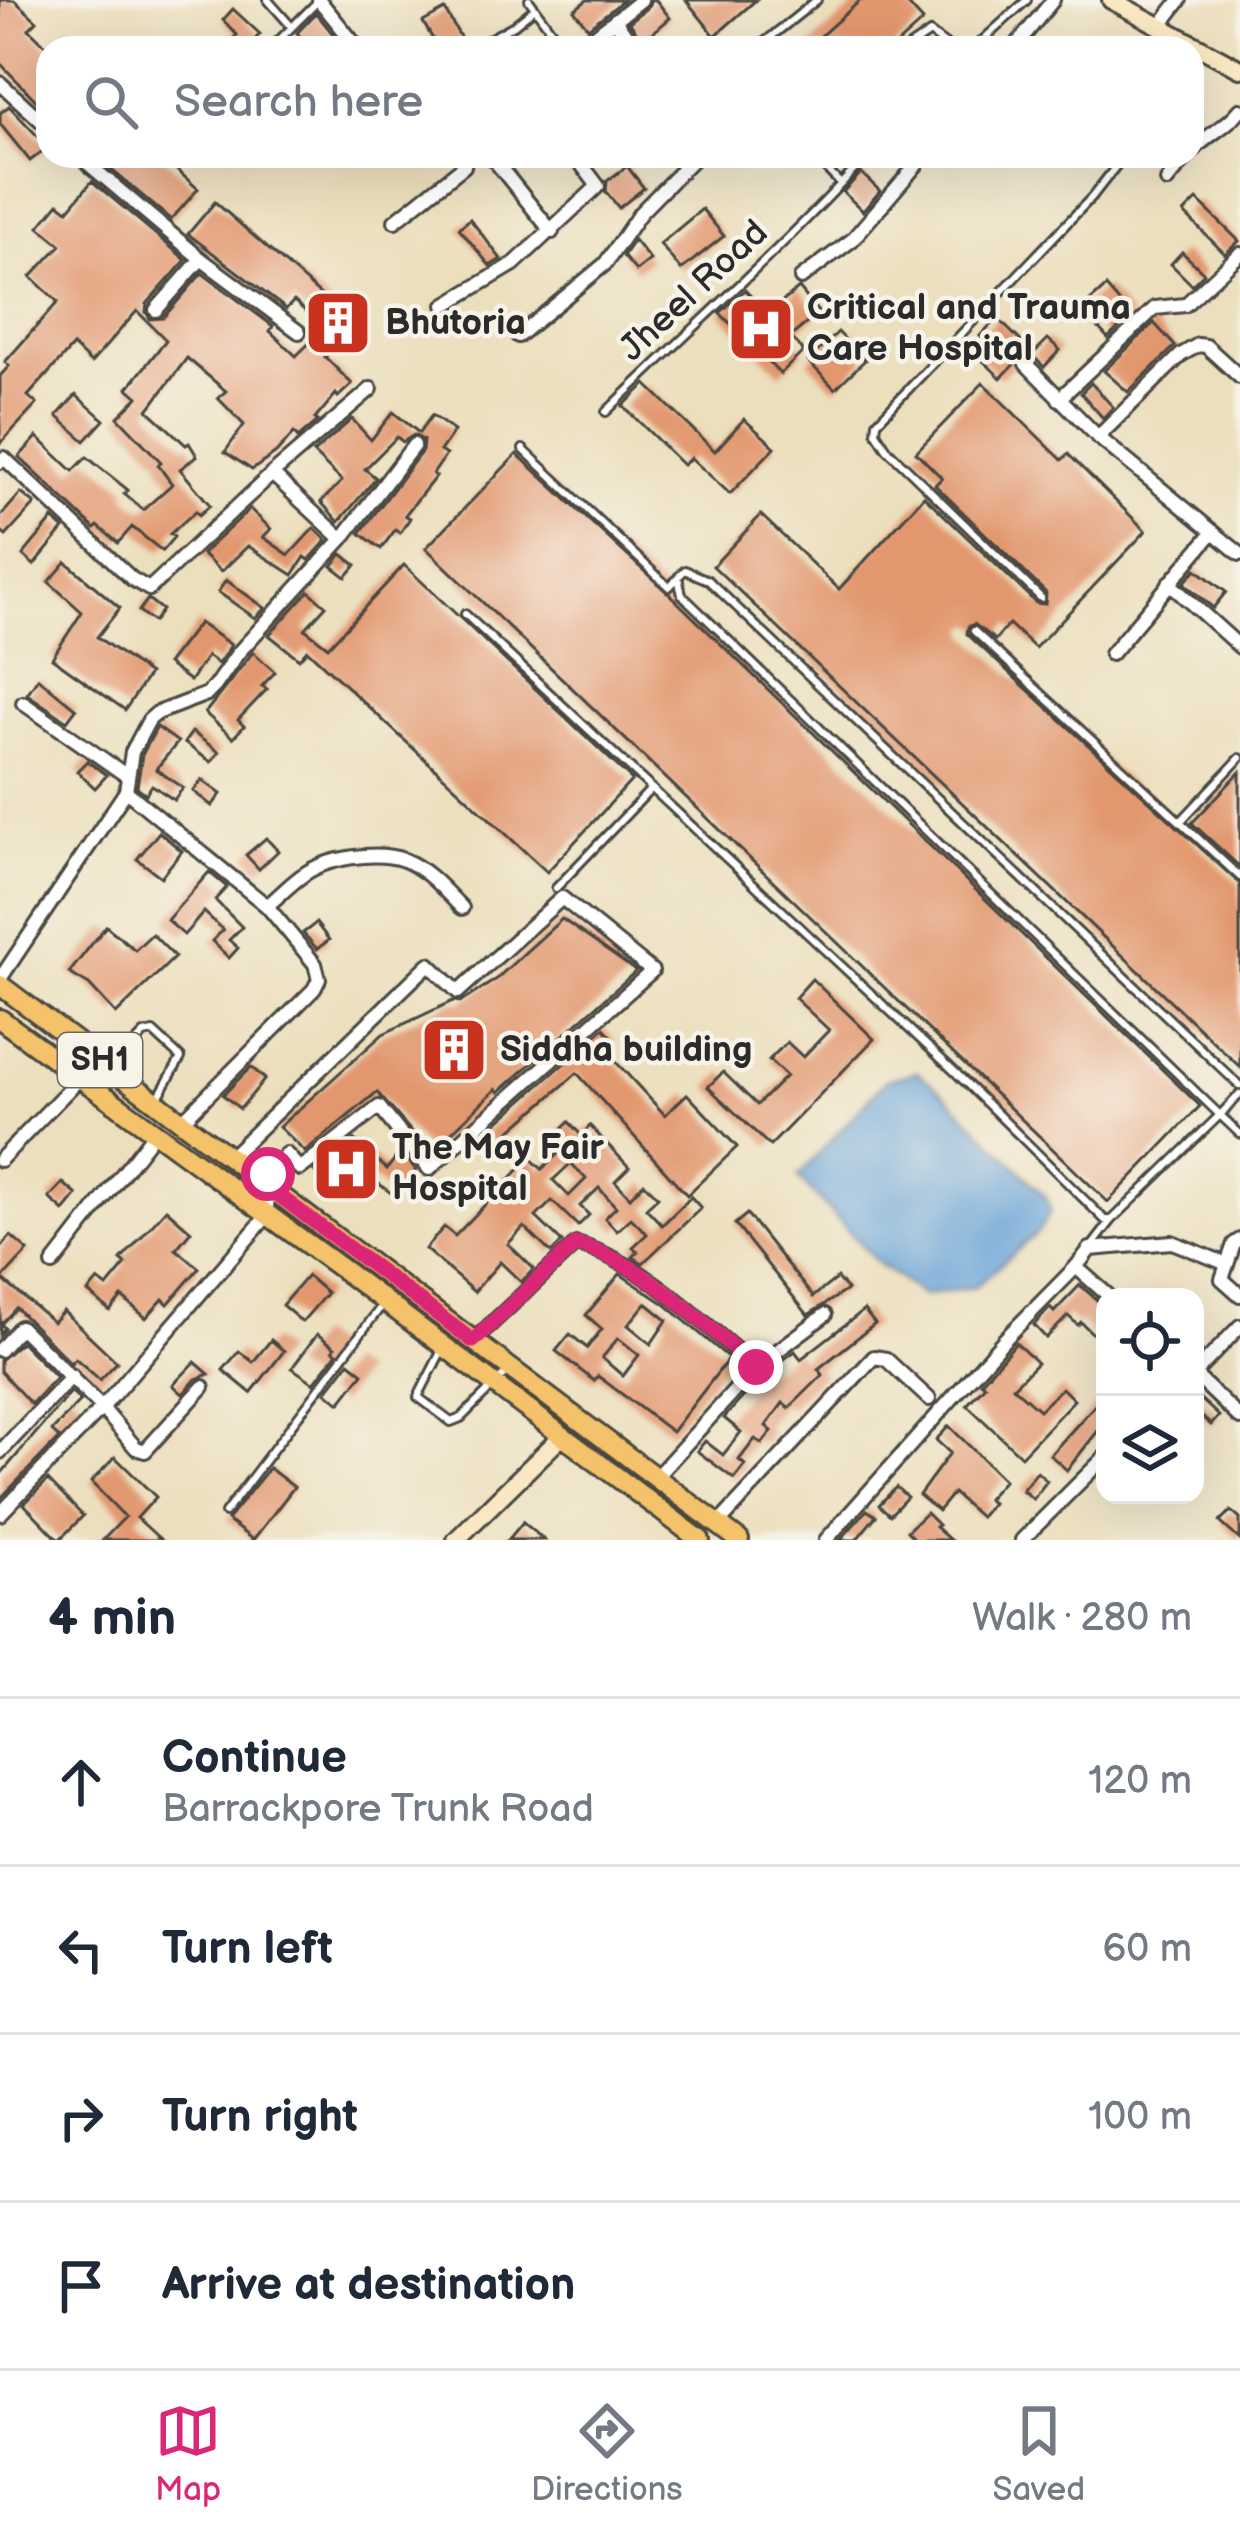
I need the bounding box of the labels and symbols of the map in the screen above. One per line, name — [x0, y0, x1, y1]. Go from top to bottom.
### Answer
street label: Jheel Road — [611, 212, 777, 370]
place label: Critical and Trauma Care Hospital — [807, 287, 1131, 371]
building icon: Bhutoria — [303, 288, 373, 358]
hospital icon: Critical and Trauma Care Hospital — [726, 294, 796, 364]
place label: Bhutoria — [385, 302, 526, 345]
building icon: Siddha building — [419, 1015, 489, 1085]
place label: Siddha building — [500, 1029, 752, 1072]
road number: SH1 — [58, 1033, 142, 1087]
place label: The May Fair Hospital — [392, 1127, 605, 1211]
hospital icon: The May Fair Hospital — [311, 1134, 381, 1204]
route start — [241, 1147, 295, 1201]
route end — [729, 1340, 783, 1394]

